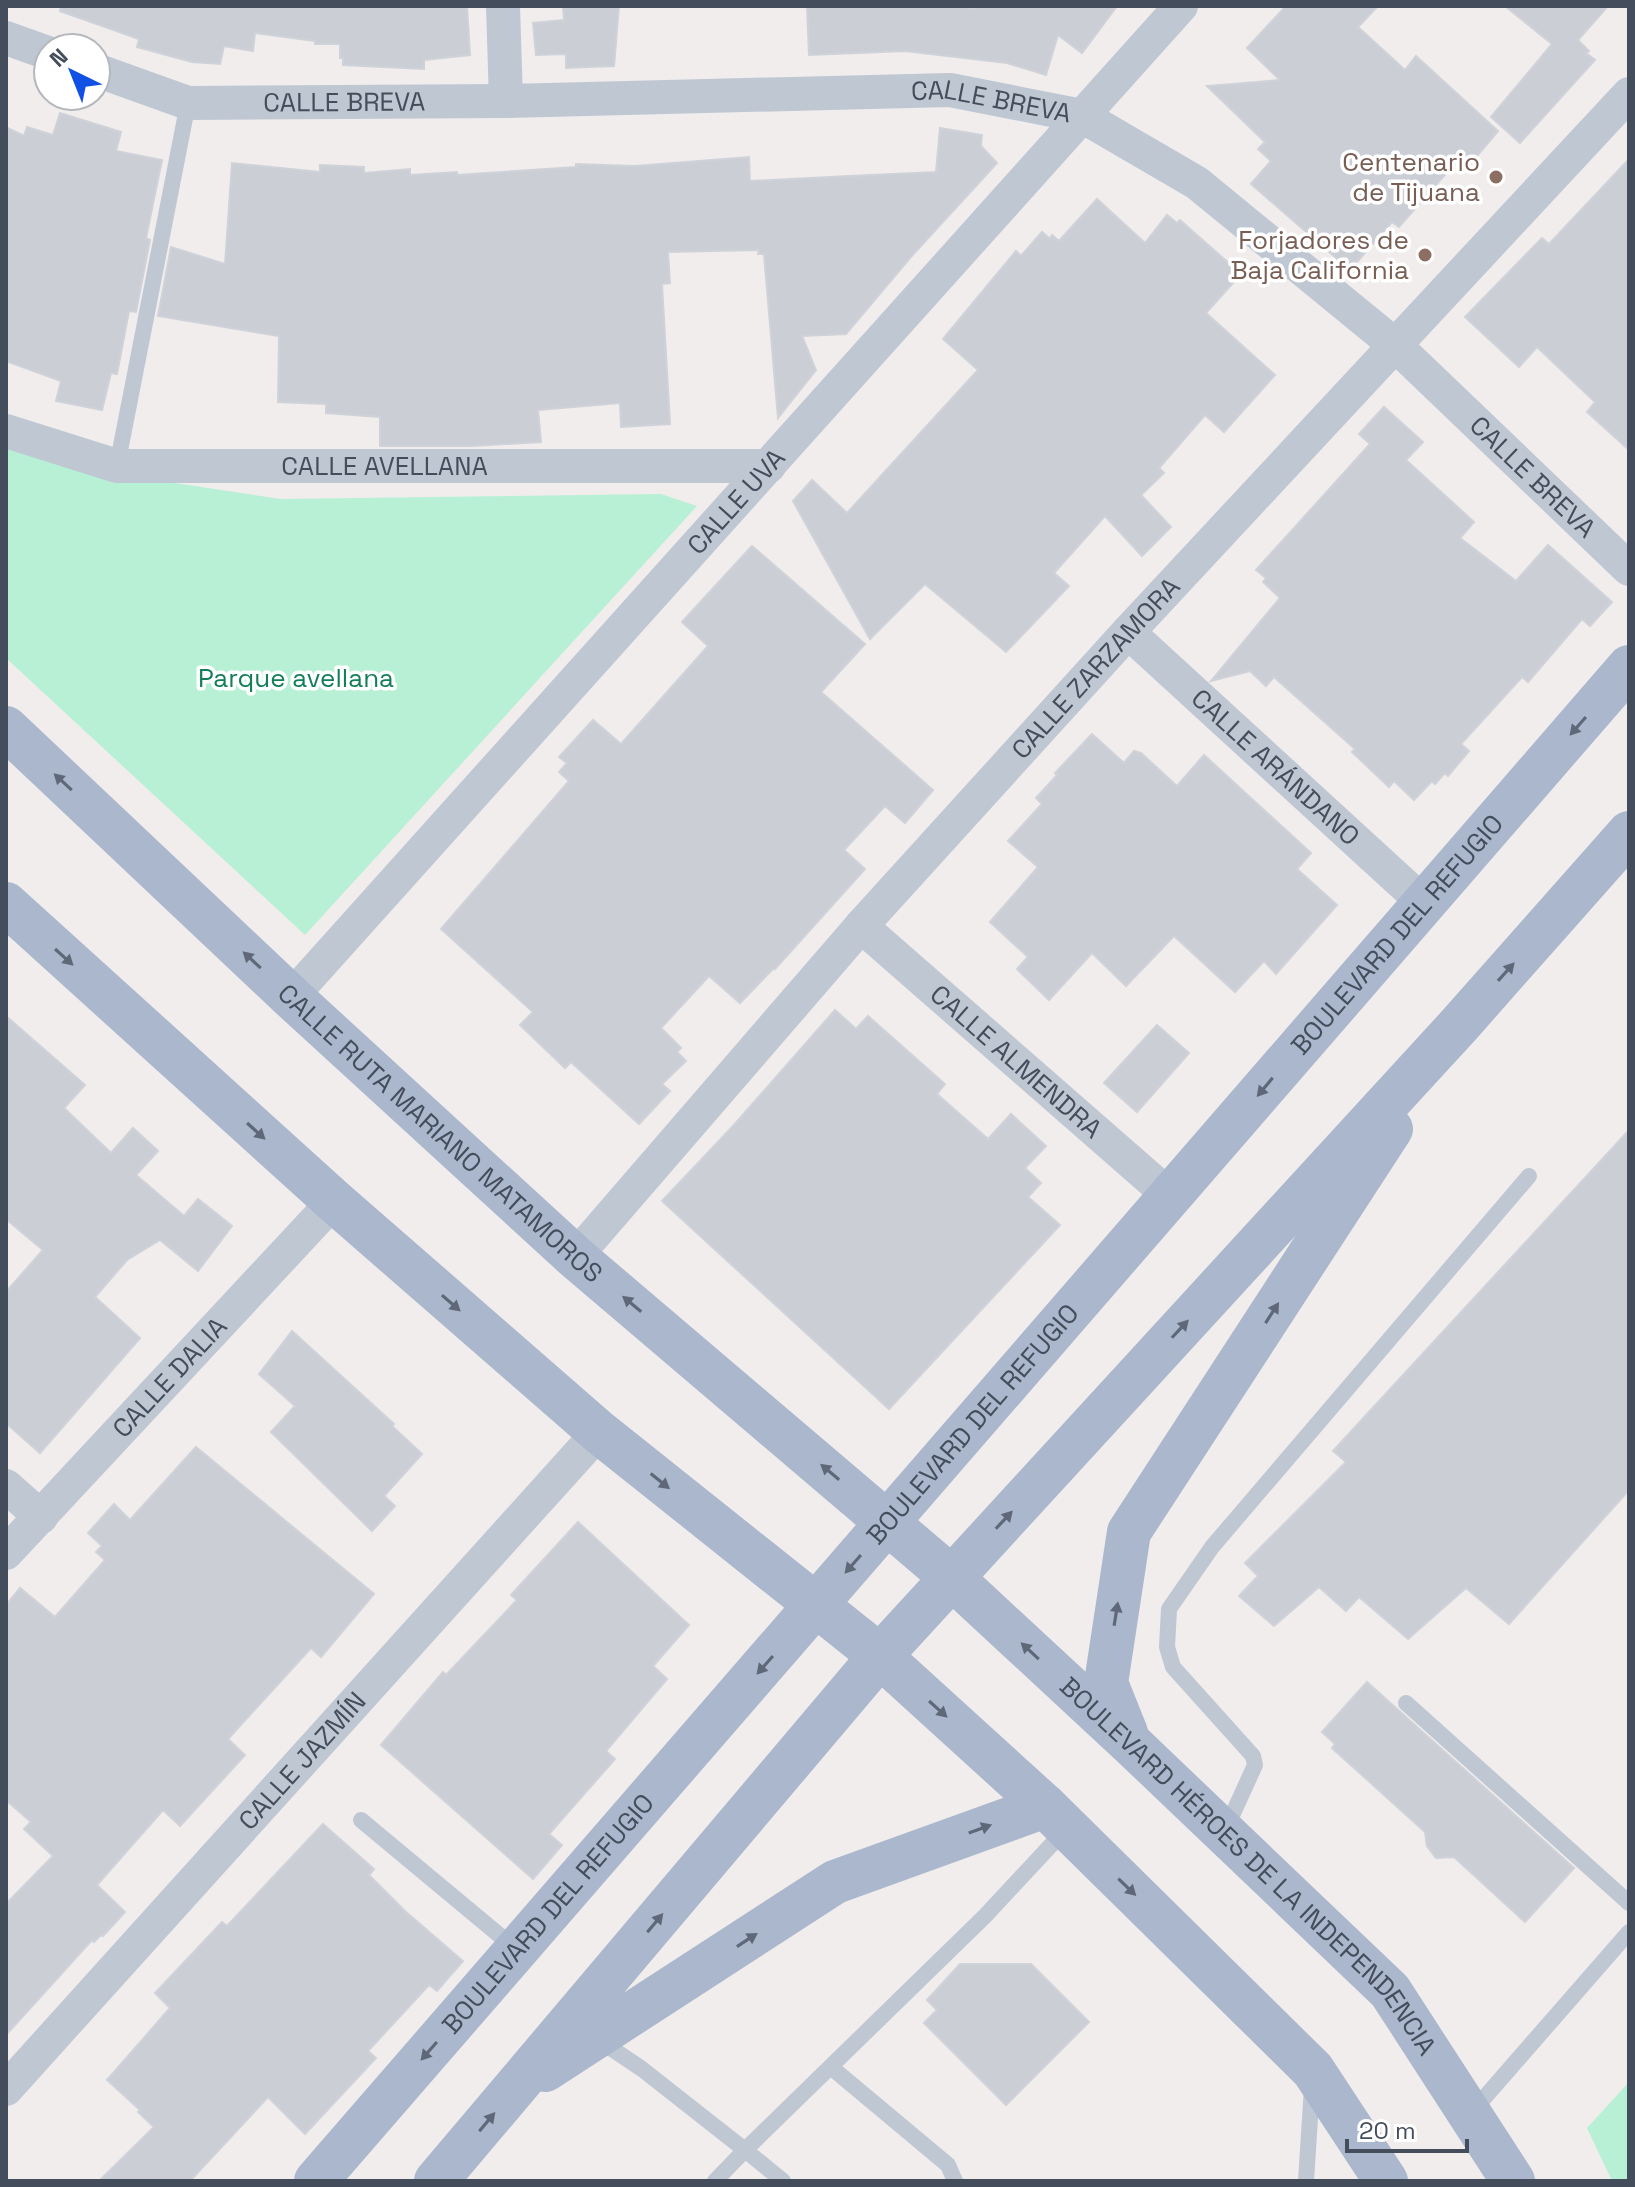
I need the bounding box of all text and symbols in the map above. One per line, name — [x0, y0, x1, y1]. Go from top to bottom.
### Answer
north arrow — [32, 32, 112, 112]
text: N — [43, 42, 73, 73]
street label: CALLE BREVA — [911, 72, 1074, 130]
street label: CALLE BREVA — [263, 85, 425, 120]
place label: Centenario de Tijuana — [1342, 145, 1480, 209]
marker: Centenario de Tijuana — [1487, 168, 1505, 186]
place label: Forjadores de Baja California — [1230, 223, 1409, 287]
marker: Forjadores de Baja California — [1416, 246, 1434, 264]
street label: CALLE BREVA — [1462, 409, 1603, 545]
street label: CALLE UVA — [680, 441, 792, 562]
street label: CALLE AVELLANA — [281, 449, 488, 483]
street label: CALLE ZARZAMORA — [1004, 570, 1187, 766]
park label: Parque avellana — [198, 661, 394, 695]
street label: CALLE ARÁNDANO — [1184, 681, 1367, 853]
one-way arrow — [1570, 716, 1587, 736]
one-way arrow — [54, 773, 73, 792]
street label: BOULEVARD DEL REFUGIO — [1283, 807, 1511, 1062]
one-way arrow — [54, 947, 73, 965]
one-way arrow — [243, 952, 262, 970]
one-way arrow — [1497, 962, 1515, 981]
street label: CALLE RUTA MARIANO MATAMOROS — [271, 976, 610, 1290]
street label: CALLE ALMENDRA — [923, 977, 1109, 1146]
one-way arrow — [1257, 1077, 1274, 1097]
one-way arrow — [247, 1122, 266, 1140]
one-way arrow — [442, 1294, 461, 1312]
one-way arrow — [622, 1296, 642, 1313]
street label: BOULEVARD DEL REFUGIO — [859, 1297, 1086, 1551]
one-way arrow — [1264, 1303, 1279, 1324]
street label: CALLE DALIA — [105, 1310, 234, 1445]
one-way arrow — [1170, 1319, 1188, 1338]
one-way arrow — [820, 1464, 840, 1481]
one-way arrow — [650, 1472, 670, 1489]
one-way arrow — [994, 1511, 1012, 1530]
one-way arrow — [845, 1554, 862, 1574]
one-way arrow — [1111, 1601, 1123, 1626]
one-way arrow — [1021, 1642, 1040, 1660]
one-way arrow — [757, 1654, 774, 1674]
street label: BOULEVARD HÉROES DE LA INDEPENDENCIA — [1053, 1669, 1444, 2062]
street label: CALLE JAZMÍN — [231, 1685, 373, 1837]
one-way arrow — [928, 1699, 947, 1717]
street label: BOULEVARD DEL REFUGIO — [434, 1786, 662, 2041]
one-way arrow — [968, 1823, 992, 1835]
one-way arrow — [1117, 1877, 1136, 1896]
one-way arrow — [646, 1913, 663, 1933]
one-way arrow — [736, 1933, 757, 1948]
one-way arrow — [421, 2041, 438, 2061]
scale bar — [1347, 2103, 1467, 2153]
one-way arrow — [478, 2112, 495, 2132]
text: 20 m — [1359, 2115, 1416, 2146]

